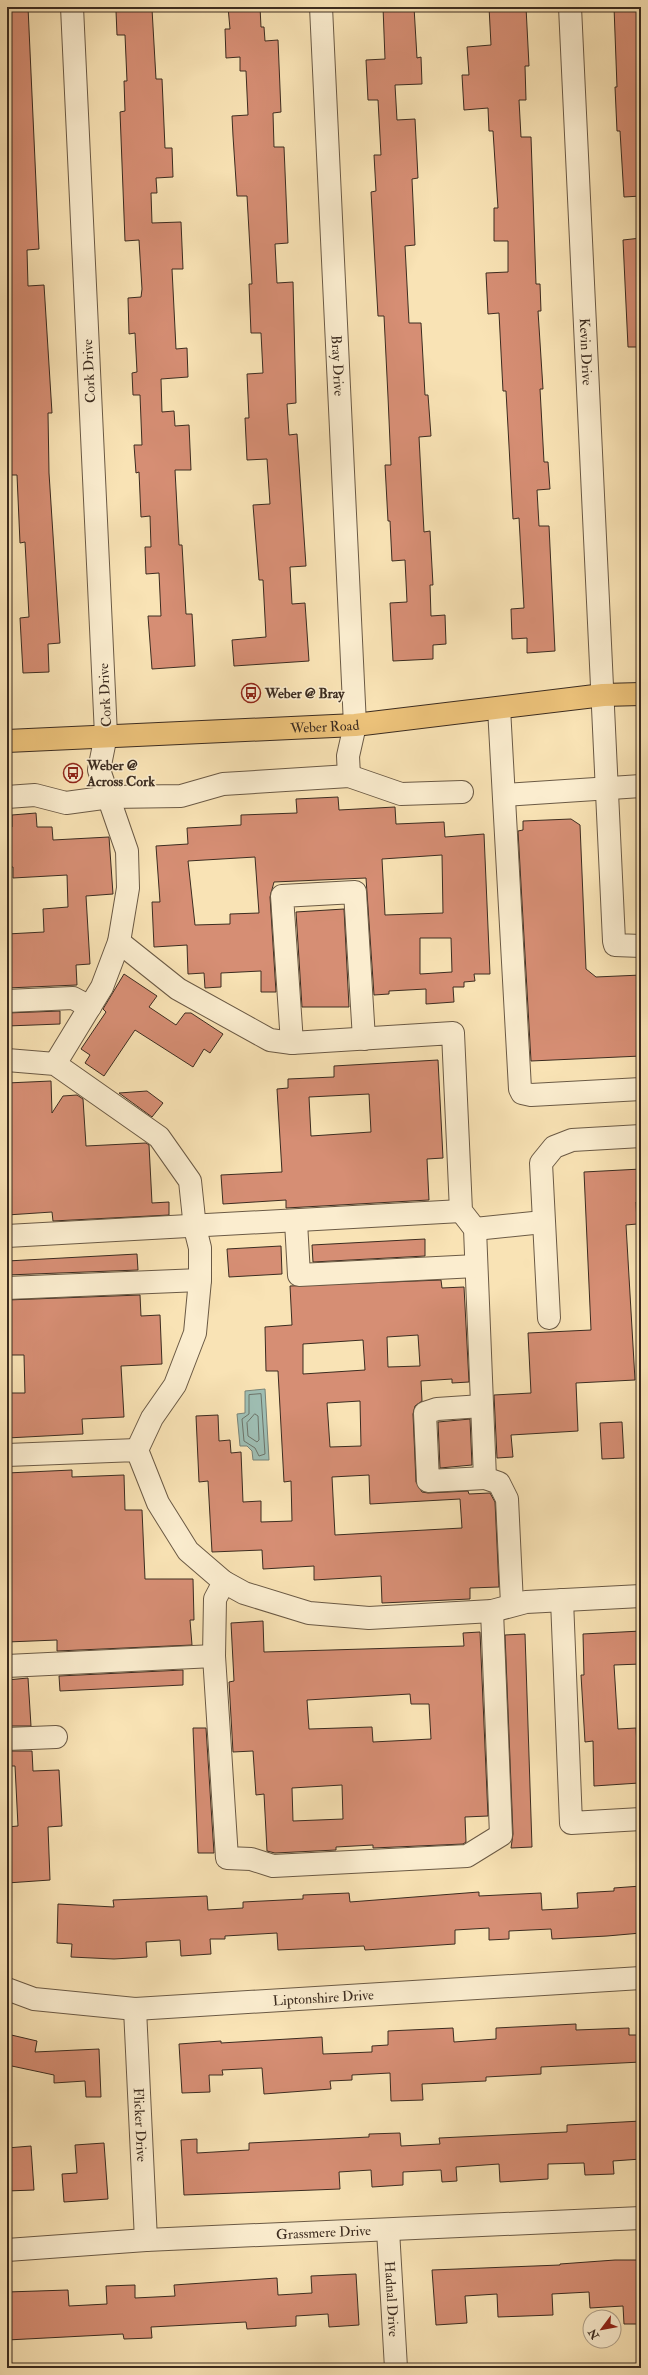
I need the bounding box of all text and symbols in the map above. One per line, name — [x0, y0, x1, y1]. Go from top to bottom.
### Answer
street label: Kevin Drive — [576, 318, 596, 386]
street label: Bray Drive — [328, 335, 348, 397]
street label: Cork Drive — [79, 339, 99, 403]
street label: Cork Drive — [95, 663, 115, 727]
bus stop icon: Weber @ Bray — [240, 682, 262, 704]
place label: Weber @ Bray — [264, 685, 345, 703]
street label: Weber Road — [289, 716, 360, 737]
place label: Weber @ Across Cork — [86, 757, 155, 790]
bus stop icon: Weber @ Across Cork — [62, 762, 84, 784]
street label: Liptonshire Drive — [272, 1986, 375, 2009]
street label: Flicker Drive — [130, 2087, 151, 2163]
street label: Grassmere Drive — [276, 2222, 372, 2243]
street label: Hadnal Drive — [381, 2261, 403, 2337]
north arrow — [582, 2309, 622, 2349]
text: N — [585, 2325, 603, 2343]

